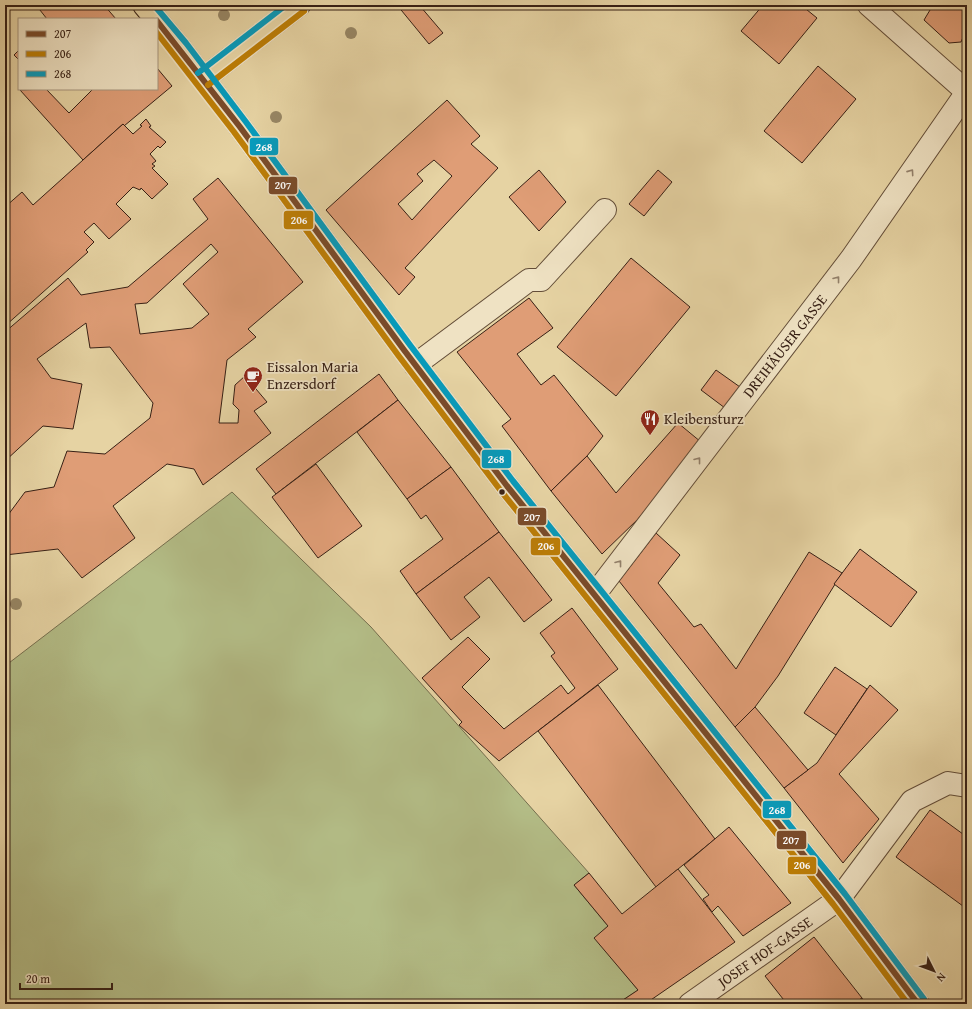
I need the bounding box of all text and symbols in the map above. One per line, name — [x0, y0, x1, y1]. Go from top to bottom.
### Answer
legend — [18, 18, 158, 90]
text: 207 — [54, 25, 72, 42]
text: 206 — [54, 45, 72, 62]
text: 268 — [54, 65, 72, 82]
line badge: 268 — [249, 137, 279, 156]
text: 268 — [255, 139, 273, 155]
one-way arrow — [906, 170, 913, 177]
line badge: 207 — [268, 176, 298, 195]
text: 207 — [274, 177, 292, 193]
line badge: 206 — [283, 210, 314, 230]
text: 206 — [290, 212, 308, 228]
one-way arrow — [832, 276, 839, 283]
street label: DREIHÄUSER GASSE — [738, 289, 832, 402]
place label: Eissalon Maria Enzersdorf — [267, 356, 358, 394]
cafe icon: Eissalon Maria Enzersdorf — [242, 365, 264, 393]
restaurant icon: Kleibensturz — [639, 408, 661, 436]
place label: Kleibensturz — [664, 408, 744, 429]
line badge: 268 — [481, 449, 512, 469]
text: 268 — [487, 451, 505, 467]
one-way arrow — [693, 457, 700, 464]
unlabelled marker — [497, 487, 507, 497]
line badge: 207 — [517, 507, 547, 526]
text: 207 — [523, 509, 541, 525]
line badge: 206 — [530, 537, 561, 556]
text: 206 — [537, 538, 555, 554]
one-way arrow — [614, 560, 621, 567]
line badge: 268 — [762, 800, 792, 819]
text: 268 — [768, 802, 786, 818]
line badge: 207 — [776, 830, 807, 850]
text: 207 — [782, 832, 800, 848]
line badge: 206 — [787, 856, 817, 875]
text: 206 — [793, 857, 811, 873]
street label: JOSEF HOF-GASSE — [712, 911, 817, 993]
north arrow — [914, 951, 954, 991]
scale bar — [20, 965, 112, 991]
text: 20 m — [26, 970, 50, 987]
text: N — [933, 970, 950, 986]

